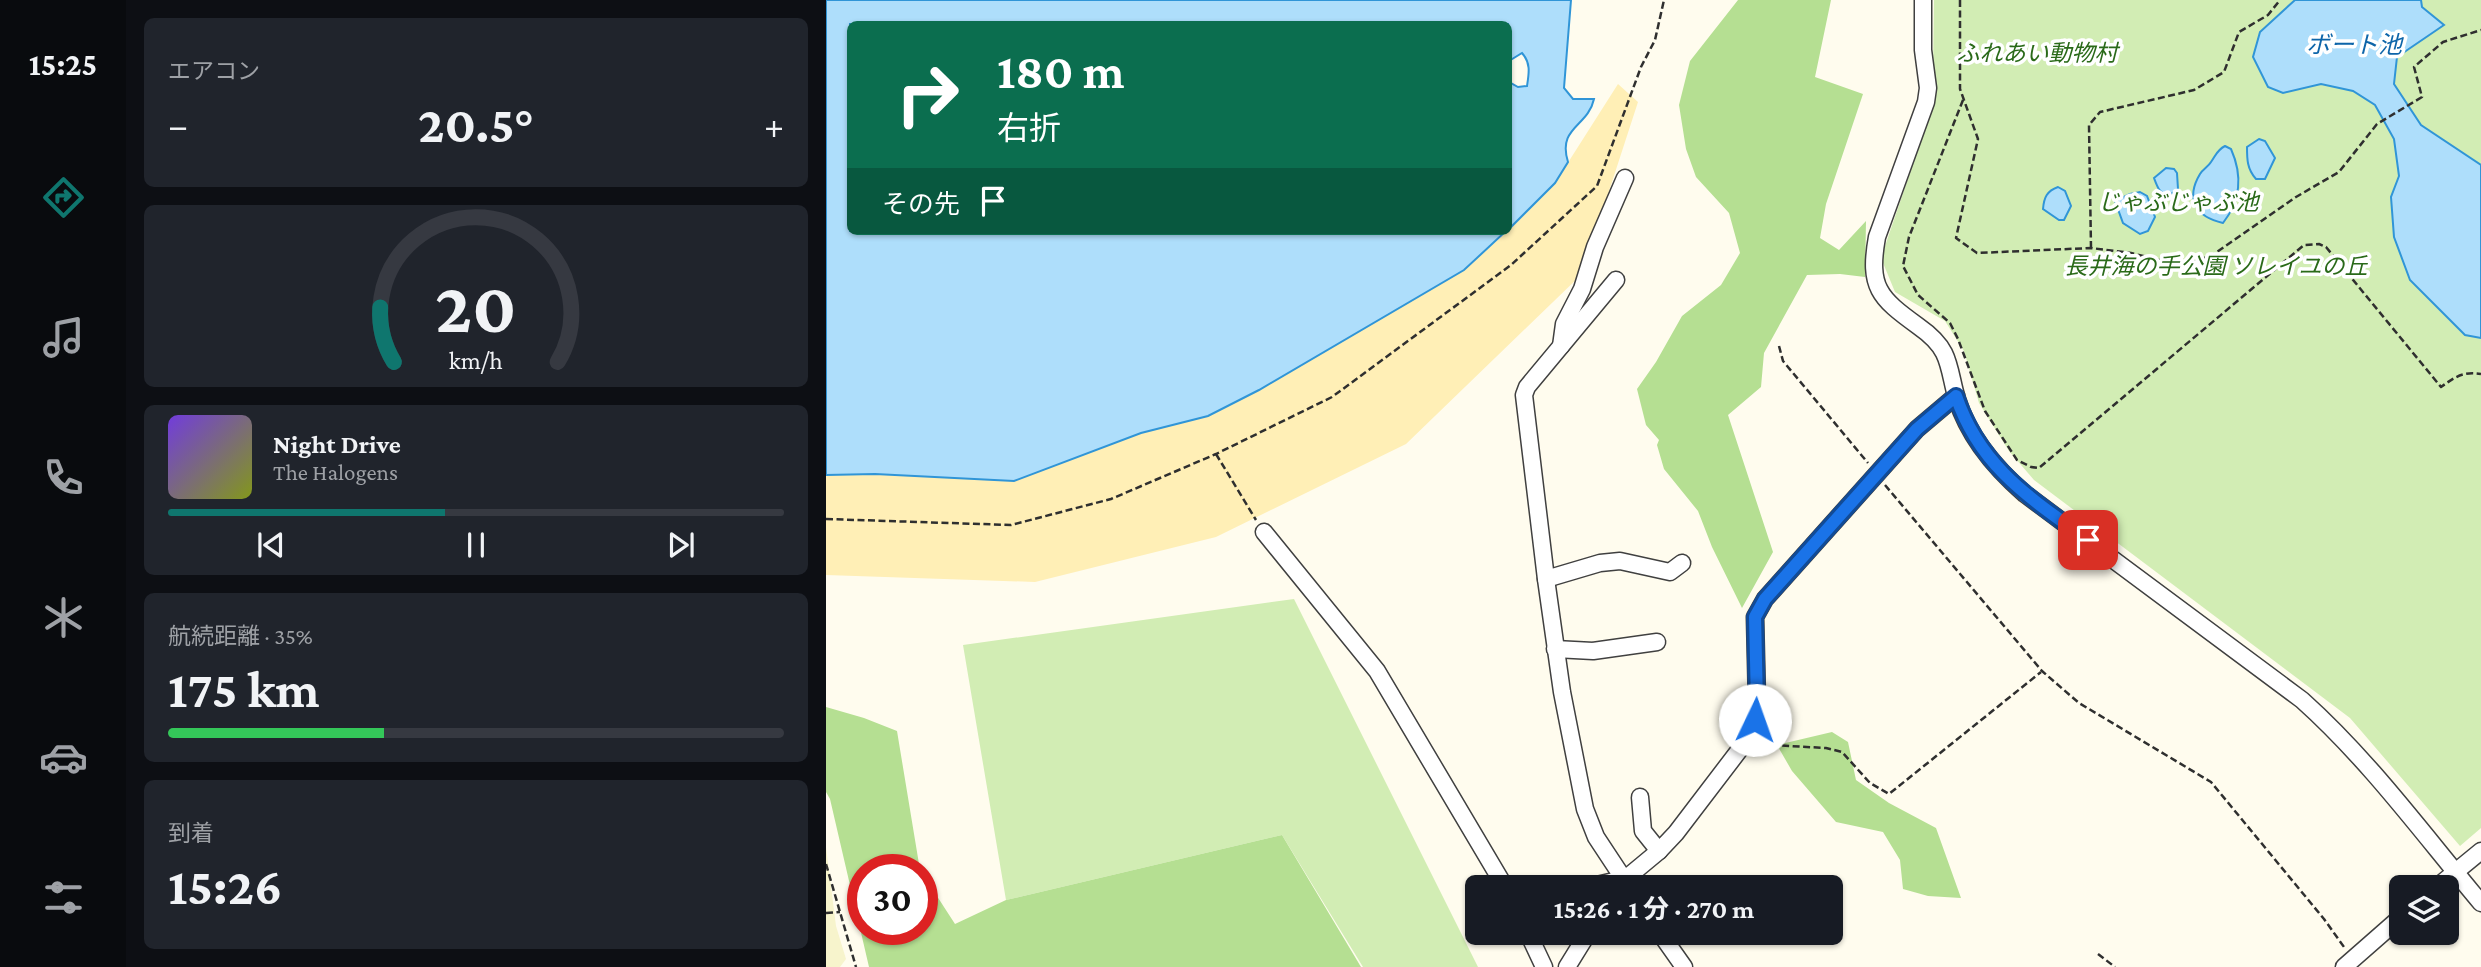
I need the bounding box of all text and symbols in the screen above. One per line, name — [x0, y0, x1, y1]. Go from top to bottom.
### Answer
water label: ボート池 — [2306, 31, 2404, 58]
park label: ふれあい動物村 — [1957, 40, 2121, 66]
text: 180 m — [997, 44, 1125, 99]
text: 15:25 — [29, 46, 97, 82]
icon: right — [882, 49, 973, 140]
text: エアコン — [168, 58, 260, 84]
text: 20.5° — [418, 95, 534, 153]
text: − — [168, 104, 188, 146]
text: + — [764, 104, 784, 146]
text: 右折 — [997, 110, 1061, 146]
icon: directions — [39, 173, 88, 222]
icon: arrive — [974, 182, 1012, 220]
park label: じゃぶじゃぶ池 — [2098, 189, 2261, 215]
text: その先 — [882, 190, 960, 219]
park label: 長井海の手公園 ソレイユの丘 — [2065, 253, 2368, 279]
text: 20 — [435, 268, 517, 349]
icon: music — [39, 313, 88, 362]
text: km/h — [449, 347, 503, 374]
text: Night Drive — [273, 430, 401, 459]
icon: phone — [39, 453, 88, 502]
text: The Halogens — [273, 459, 398, 485]
pin — [2058, 510, 2118, 570]
icon: arrive — [2069, 521, 2107, 559]
icon: previous — [252, 526, 290, 564]
icon: pause — [457, 526, 495, 564]
icon: next — [662, 526, 700, 564]
icon: climate — [39, 593, 88, 642]
text: 航続距離 · 35% — [168, 623, 313, 649]
text: 175 km — [168, 660, 320, 718]
position arrow — [1718, 683, 1792, 757]
icon: car — [39, 733, 88, 782]
text: 到着 — [168, 820, 214, 846]
speed limit sign: 30 — [847, 854, 938, 945]
text: 15:26 — [168, 857, 282, 915]
icon: filters — [39, 873, 88, 922]
map controls — [2389, 875, 2459, 945]
button: layers — [2389, 875, 2459, 945]
text: 15:26 · 1 分 · 270 m — [1554, 895, 1754, 924]

